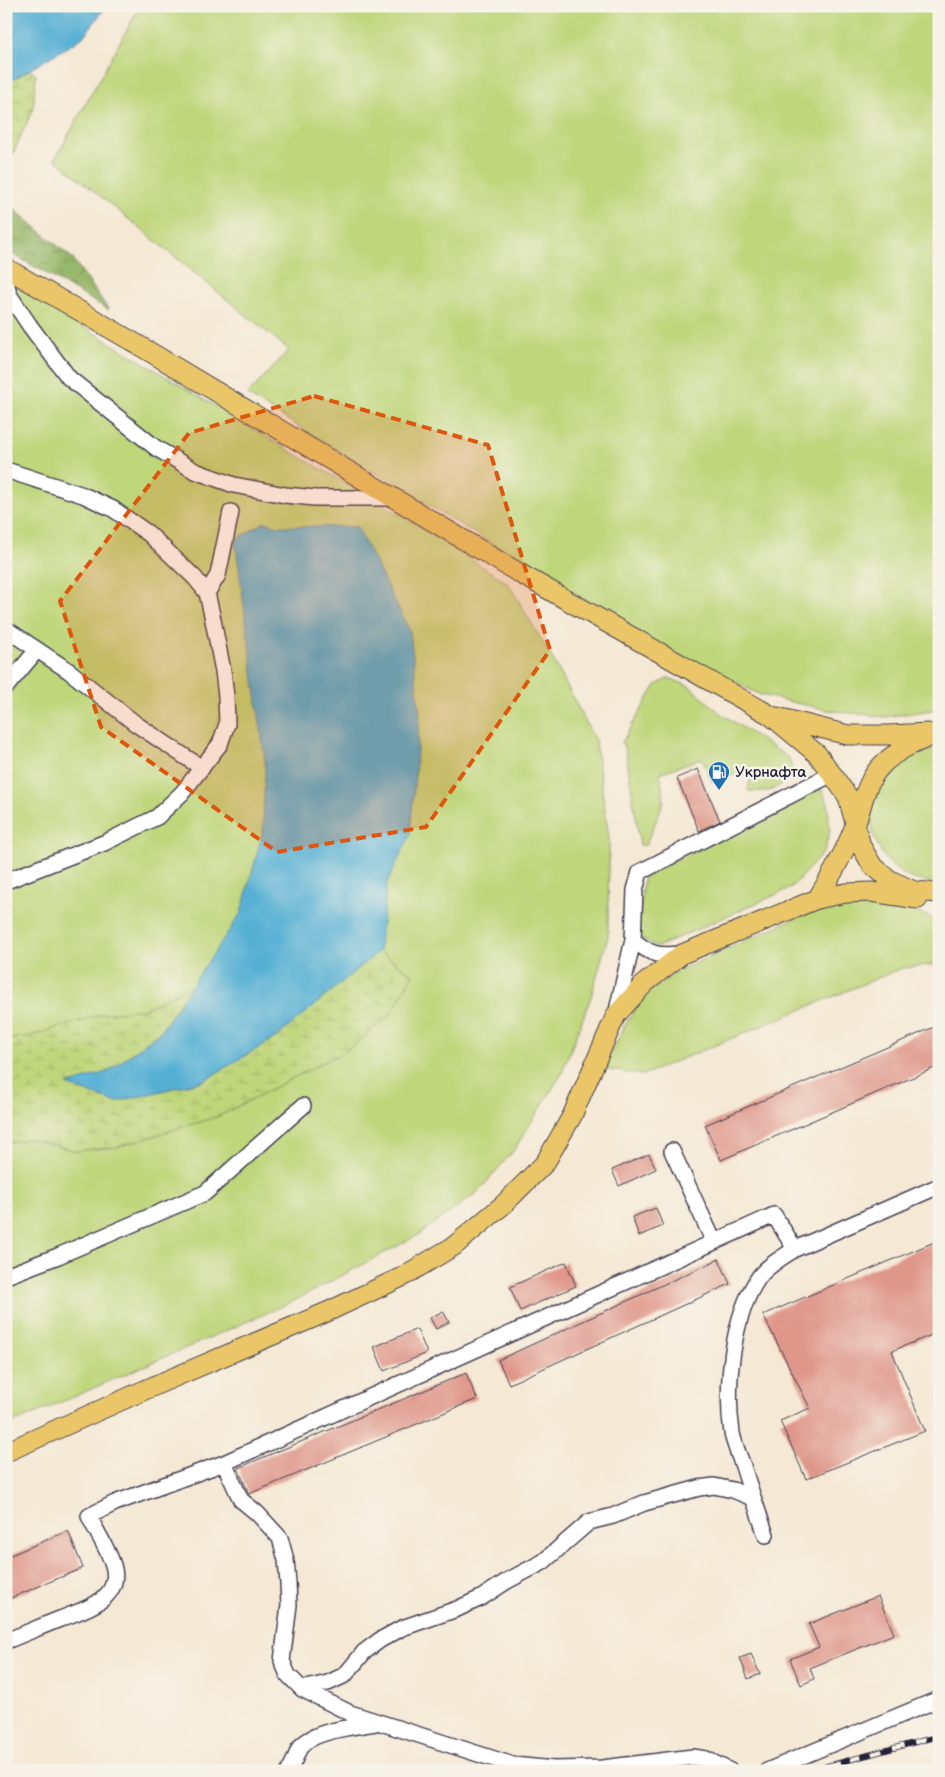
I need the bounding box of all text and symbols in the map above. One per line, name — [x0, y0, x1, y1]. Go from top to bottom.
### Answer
fuel station icon: Укрнафта — [707, 760, 731, 791]
place label: Укрнафта — [735, 763, 807, 782]

